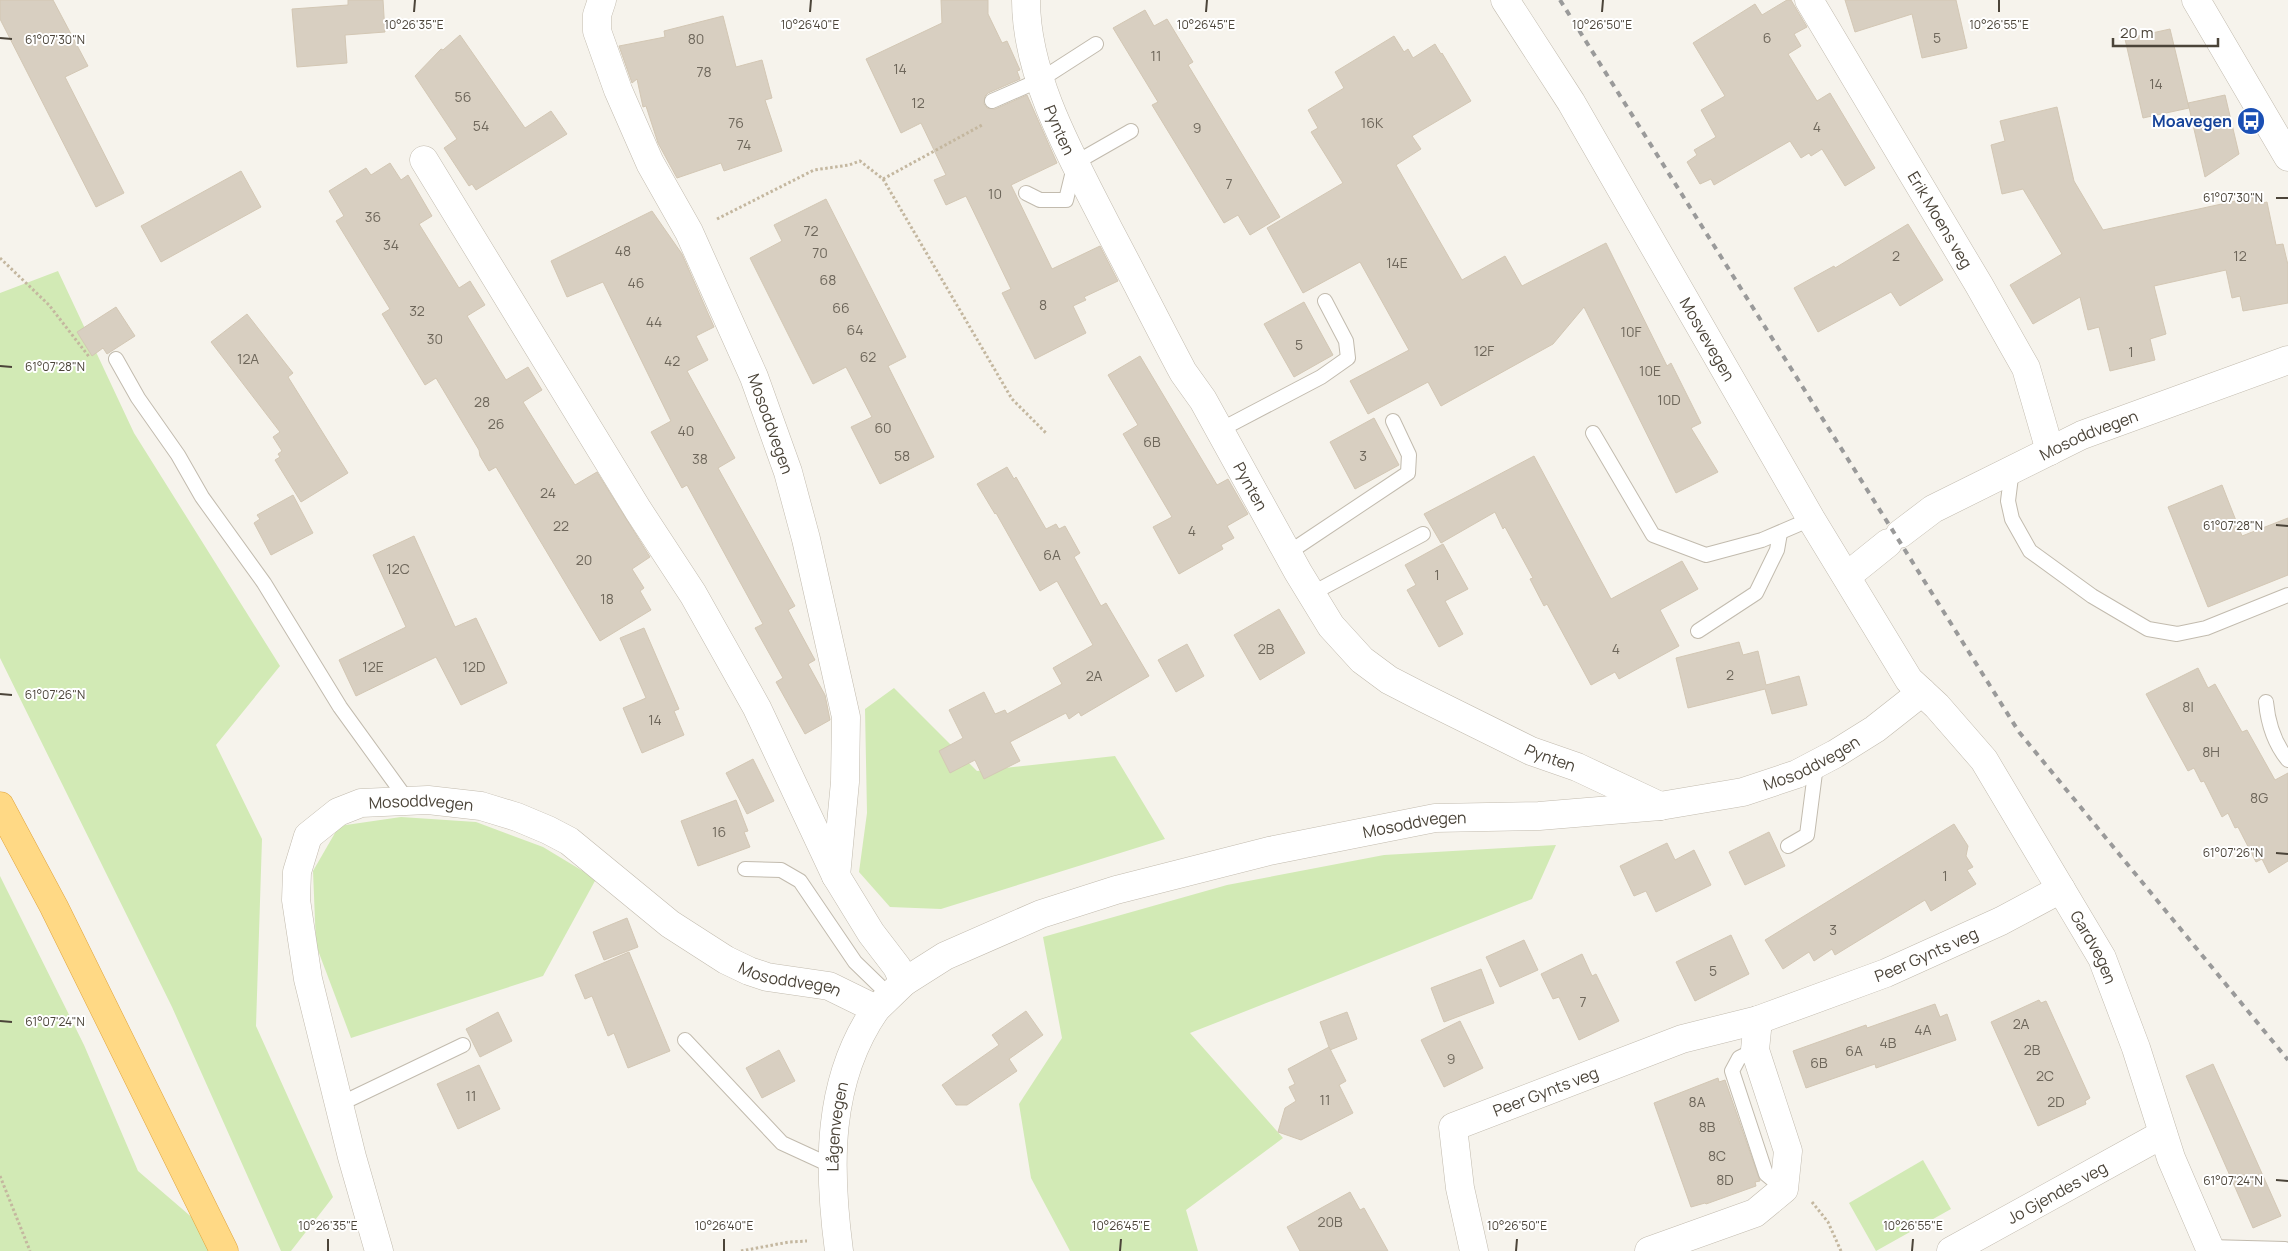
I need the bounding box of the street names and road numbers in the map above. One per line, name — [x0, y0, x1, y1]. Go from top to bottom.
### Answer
street label: Pynten — [1039, 102, 1080, 158]
street label: Erik Moens veg — [1903, 167, 1978, 273]
street label: Mosvevegen — [1675, 293, 1740, 385]
street label: Mosoddvegen — [743, 371, 799, 477]
street label: Mosoddvegen — [2036, 405, 2141, 465]
street label: Pynten — [1228, 458, 1273, 515]
street label: Mosoddvegen — [1760, 730, 1864, 796]
street label: Pynten — [1521, 739, 1579, 777]
street label: Mosoddvegen — [368, 789, 475, 816]
street label: Mosoddvegen — [1361, 806, 1467, 843]
street label: Gardvegen — [2065, 906, 2122, 987]
street label: Peer Gynts veg — [1871, 922, 1981, 987]
street label: Mosoddvegen — [735, 957, 845, 1002]
street label: Peer Gynts veg — [1490, 1061, 1601, 1122]
street label: Lågenvegen — [822, 1079, 853, 1172]
street label: Jo Gjendes veg — [2003, 1156, 2111, 1229]

